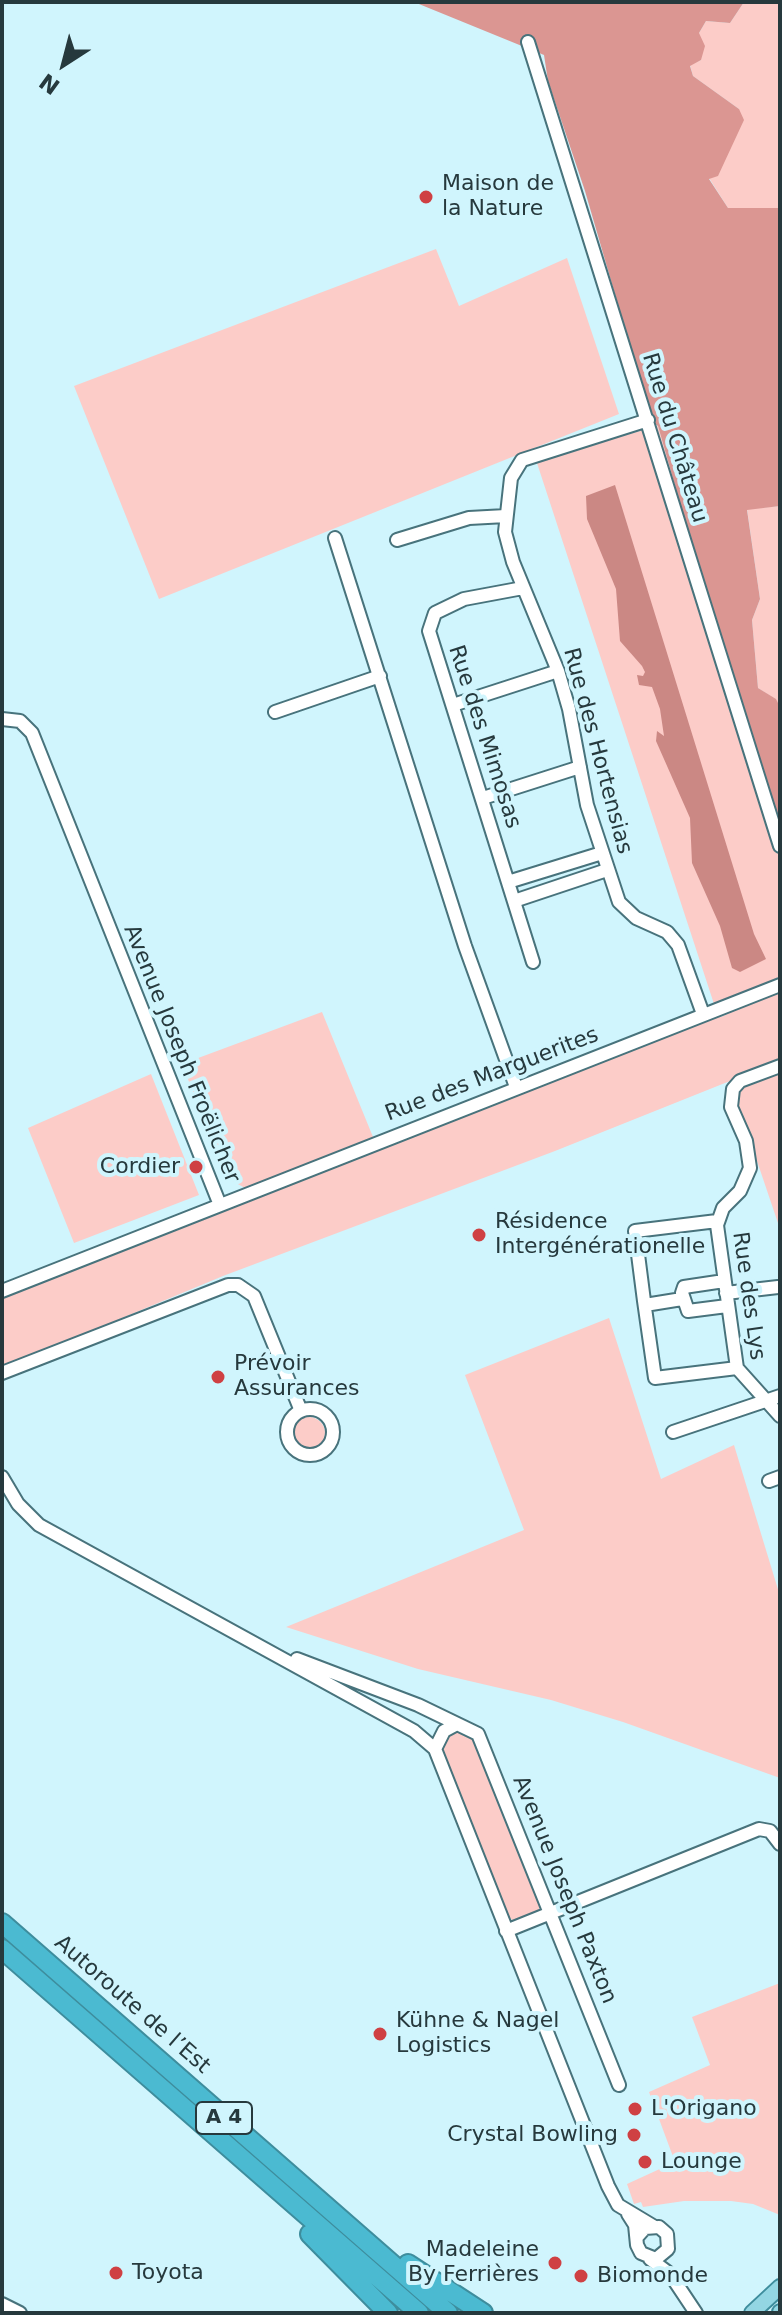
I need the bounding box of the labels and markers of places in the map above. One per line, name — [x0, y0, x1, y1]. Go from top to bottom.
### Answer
place label: Maison de la Nature — [442, 171, 554, 222]
marker: Maison de la Nature — [417, 188, 435, 206]
place label: Cordier — [100, 1154, 180, 1180]
marker: Cordier — [187, 1158, 205, 1176]
place label: Résidence Intergénérationelle — [495, 1209, 705, 1260]
marker: Résidence Intergénérationelle — [470, 1226, 488, 1244]
place label: Prévoir Assurances — [234, 1351, 359, 1402]
marker: Prévoir Assurances — [209, 1368, 227, 1386]
place label: Kühne & Nagel Logistics — [396, 2008, 559, 2060]
marker: Kühne & Nagel Logistics — [371, 2025, 389, 2043]
place label: L'Origano — [651, 2096, 757, 2122]
marker: L'Origano — [626, 2100, 644, 2118]
place label: Crystal Bowling — [447, 2122, 618, 2148]
marker: Crystal Bowling — [625, 2126, 643, 2144]
place label: Lounge — [661, 2149, 742, 2175]
marker: Lounge — [636, 2153, 654, 2171]
place label: Madeleine By Ferrières — [408, 2237, 539, 2288]
marker: Madeleine By Ferrières — [546, 2254, 564, 2272]
place label: Toyota — [132, 2260, 204, 2286]
place label: Biomonde — [597, 2263, 708, 2289]
marker: Toyota — [107, 2264, 125, 2282]
marker: Biomonde — [572, 2267, 590, 2285]

